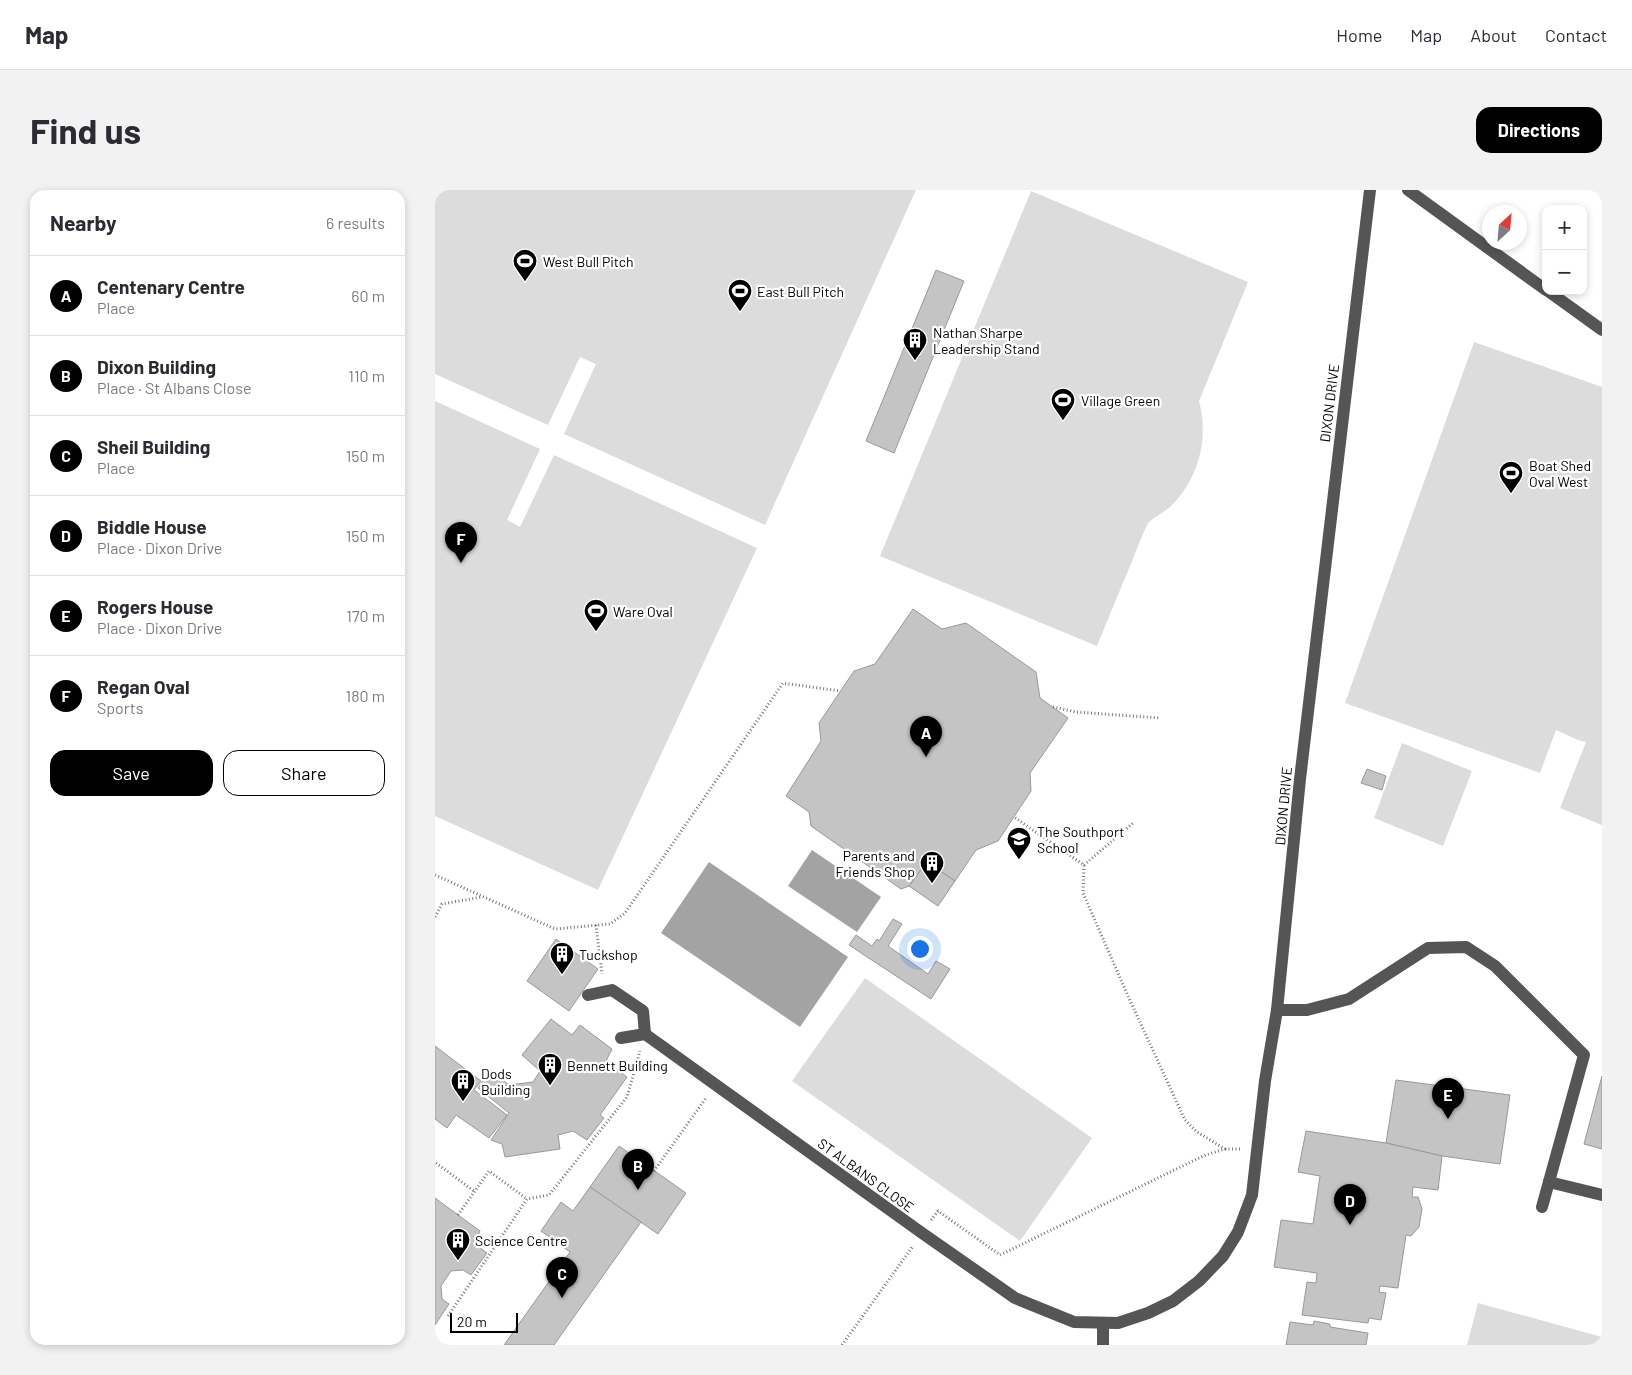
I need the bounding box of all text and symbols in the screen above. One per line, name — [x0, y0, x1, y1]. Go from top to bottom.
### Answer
text: Map — [25, 20, 68, 49]
text: Home — [1336, 24, 1382, 46]
text: Map — [1410, 24, 1442, 46]
text: About — [1470, 24, 1517, 46]
text: Contact — [1545, 24, 1607, 46]
button: Directions — [1476, 107, 1602, 153]
text: Find us — [30, 109, 141, 151]
north arrow — [1482, 205, 1527, 250]
map controls — [1542, 205, 1587, 295]
button: + — [1542, 205, 1587, 250]
text: Nearby — [50, 210, 116, 235]
text: 6 results — [326, 213, 385, 232]
sports icon: West Bull Pitch — [512, 248, 538, 282]
button: − — [1542, 250, 1587, 295]
place label: West Bull Pitch — [543, 253, 633, 270]
text: Centenary Centre — [97, 275, 245, 298]
sports icon: East Bull Pitch — [727, 278, 753, 312]
place label: East Bull Pitch — [757, 283, 844, 300]
text: A — [61, 286, 71, 305]
text: 60 m — [351, 286, 385, 305]
text: Place — [97, 298, 135, 317]
place label: Nathan Sharpe Leadership Stand — [933, 324, 1040, 357]
building icon: Nathan Sharpe Leadership Stand — [902, 327, 928, 361]
text: Dixon Building — [97, 355, 216, 378]
street label: DIXON DRIVE — [1316, 363, 1342, 443]
text: B — [61, 366, 71, 385]
text: 110 m — [348, 366, 385, 385]
text: Place · St Albans Close — [97, 378, 251, 397]
sports icon: Village Green — [1050, 387, 1076, 421]
place label: Village Green — [1081, 392, 1160, 409]
text: Sheil Building — [97, 435, 210, 458]
text: C — [61, 446, 71, 465]
text: 150 m — [346, 446, 385, 465]
place label: Boat Shed Oval West — [1529, 457, 1591, 490]
text: Place — [97, 458, 135, 477]
sports icon: Boat Shed Oval West — [1498, 460, 1524, 494]
text: Biddle House — [97, 515, 207, 538]
pin: F — [445, 522, 477, 563]
text: D — [61, 526, 71, 545]
text: 150 m — [346, 526, 385, 545]
text: Place · Dixon Drive — [97, 538, 222, 557]
text: Rogers House — [97, 595, 213, 618]
sports icon: Ware Oval — [583, 598, 609, 632]
place label: Ware Oval — [613, 603, 673, 620]
text: E — [61, 606, 71, 625]
text: 170 m — [346, 606, 385, 625]
text: Place · Dixon Drive — [97, 618, 222, 637]
text: Regan Oval — [97, 675, 190, 698]
text: F — [62, 686, 70, 705]
text: 180 m — [346, 686, 385, 705]
text: Sports — [97, 698, 143, 717]
pin: A — [910, 716, 942, 757]
button: Save — [50, 750, 213, 796]
button: Share — [223, 750, 385, 796]
street label: DIXON DRIVE — [1271, 766, 1295, 846]
place label: The Southport School — [1037, 823, 1124, 856]
school or university icon: The Southport School — [1006, 826, 1032, 860]
place label: Parents and Friends Shop — [835, 847, 915, 880]
building icon: Parents and Friends Shop — [919, 850, 945, 884]
your location — [907, 936, 933, 962]
building icon: Tuckshop — [549, 941, 575, 975]
place label: Tuckshop — [579, 946, 638, 963]
building icon: Bennett Building — [537, 1052, 563, 1086]
place label: Bennett Building — [567, 1057, 668, 1074]
place label: Dods Building — [481, 1065, 530, 1098]
building icon: Dods Building — [450, 1068, 476, 1102]
pin: E — [1432, 1078, 1464, 1119]
street label: ST ALBANS CLOSE — [815, 1135, 917, 1215]
pin: B — [622, 1149, 654, 1190]
pin: D — [1334, 1184, 1366, 1225]
building icon: Science Centre — [445, 1227, 471, 1261]
place label: Science Centre — [475, 1232, 568, 1249]
pin: C — [546, 1257, 578, 1298]
scale bar — [450, 1310, 517, 1333]
text: 20 m — [457, 1313, 487, 1330]

